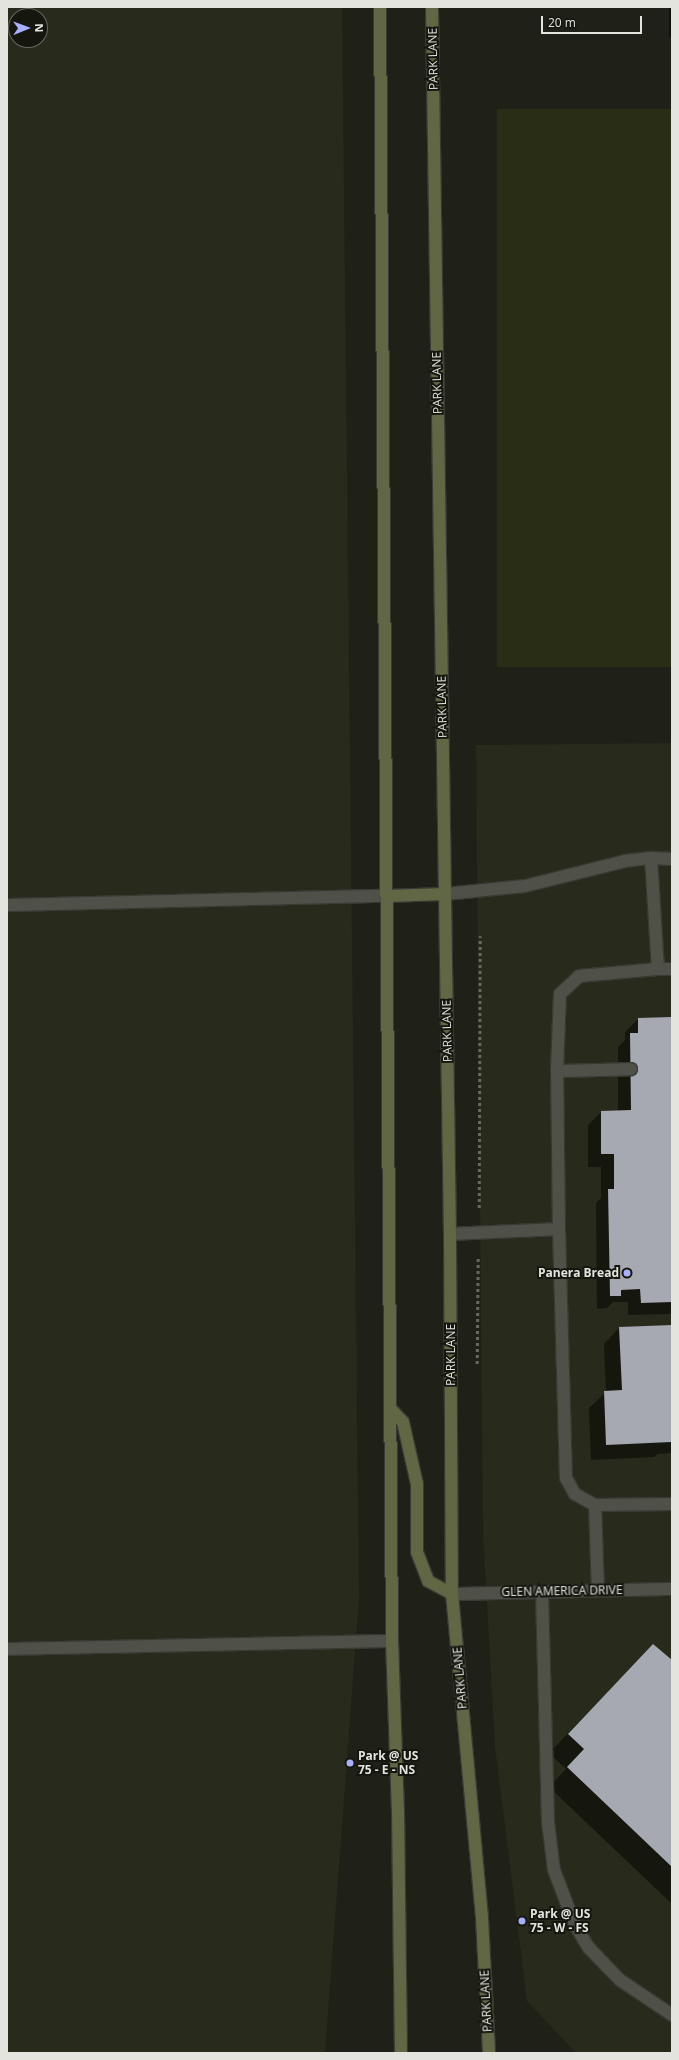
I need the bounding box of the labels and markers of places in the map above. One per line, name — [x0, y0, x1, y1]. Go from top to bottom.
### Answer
place label: Panera Bread — [538, 1266, 619, 1280]
marker: Panera Bread — [622, 1268, 632, 1278]
place label: Park @ US 75 - E - NS — [358, 1749, 418, 1777]
marker: Park @ US 75 - E - NS — [345, 1758, 355, 1768]
place label: Park @ US 75 - W - FS — [530, 1907, 590, 1935]
marker: Park @ US 75 - W - FS — [517, 1916, 527, 1926]

